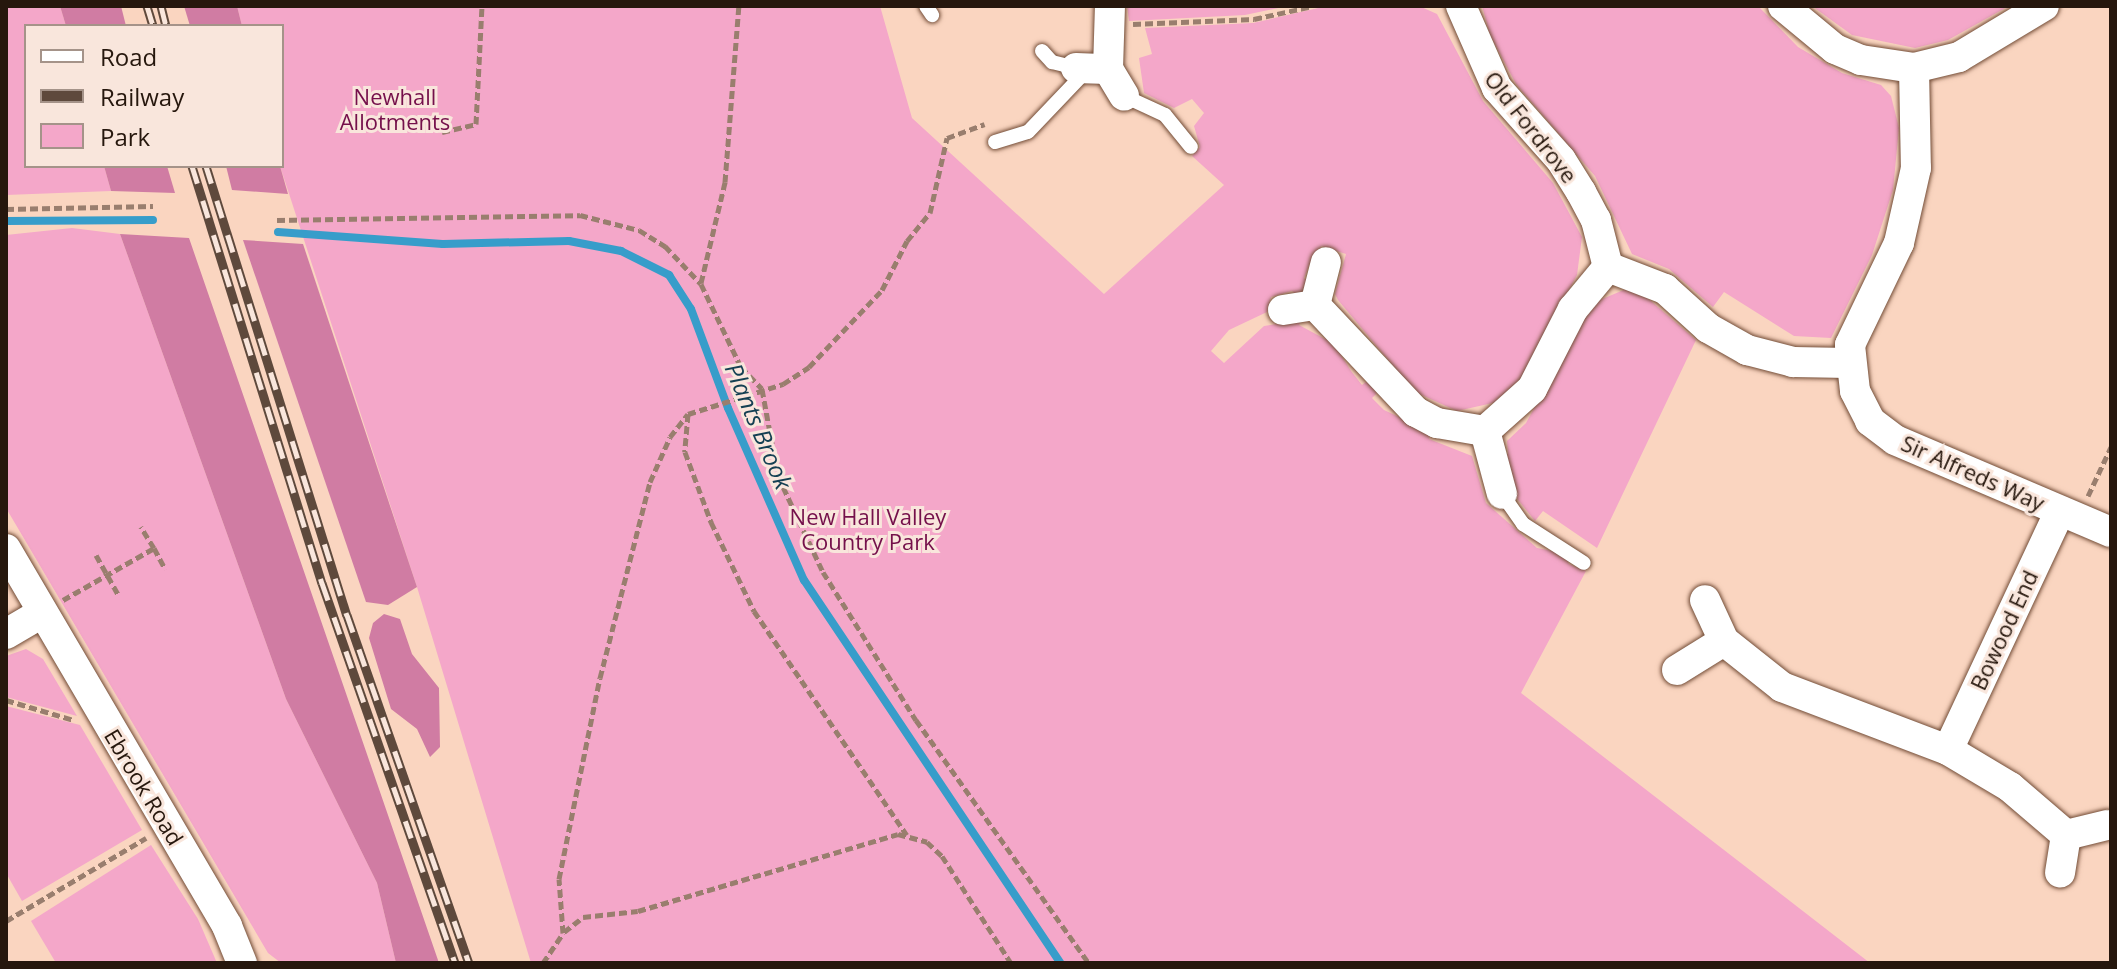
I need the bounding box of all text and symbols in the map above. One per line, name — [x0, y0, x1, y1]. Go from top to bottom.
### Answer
legend — [24, 24, 284, 168]
text: Road — [100, 40, 157, 73]
street label: Old Fordrove — [1479, 66, 1583, 188]
text: Railway — [100, 80, 184, 113]
park label: Newhall Allotments — [340, 83, 450, 134]
text: Park — [100, 120, 150, 153]
water label: Plants Brook — [720, 359, 798, 493]
street label: Sir Alfreds Way — [1897, 430, 2049, 516]
park label: New Hall Valley Country Park — [790, 503, 946, 554]
street label: Bowood End — [1965, 566, 2043, 694]
street label: Ebrook Road — [99, 724, 189, 850]

